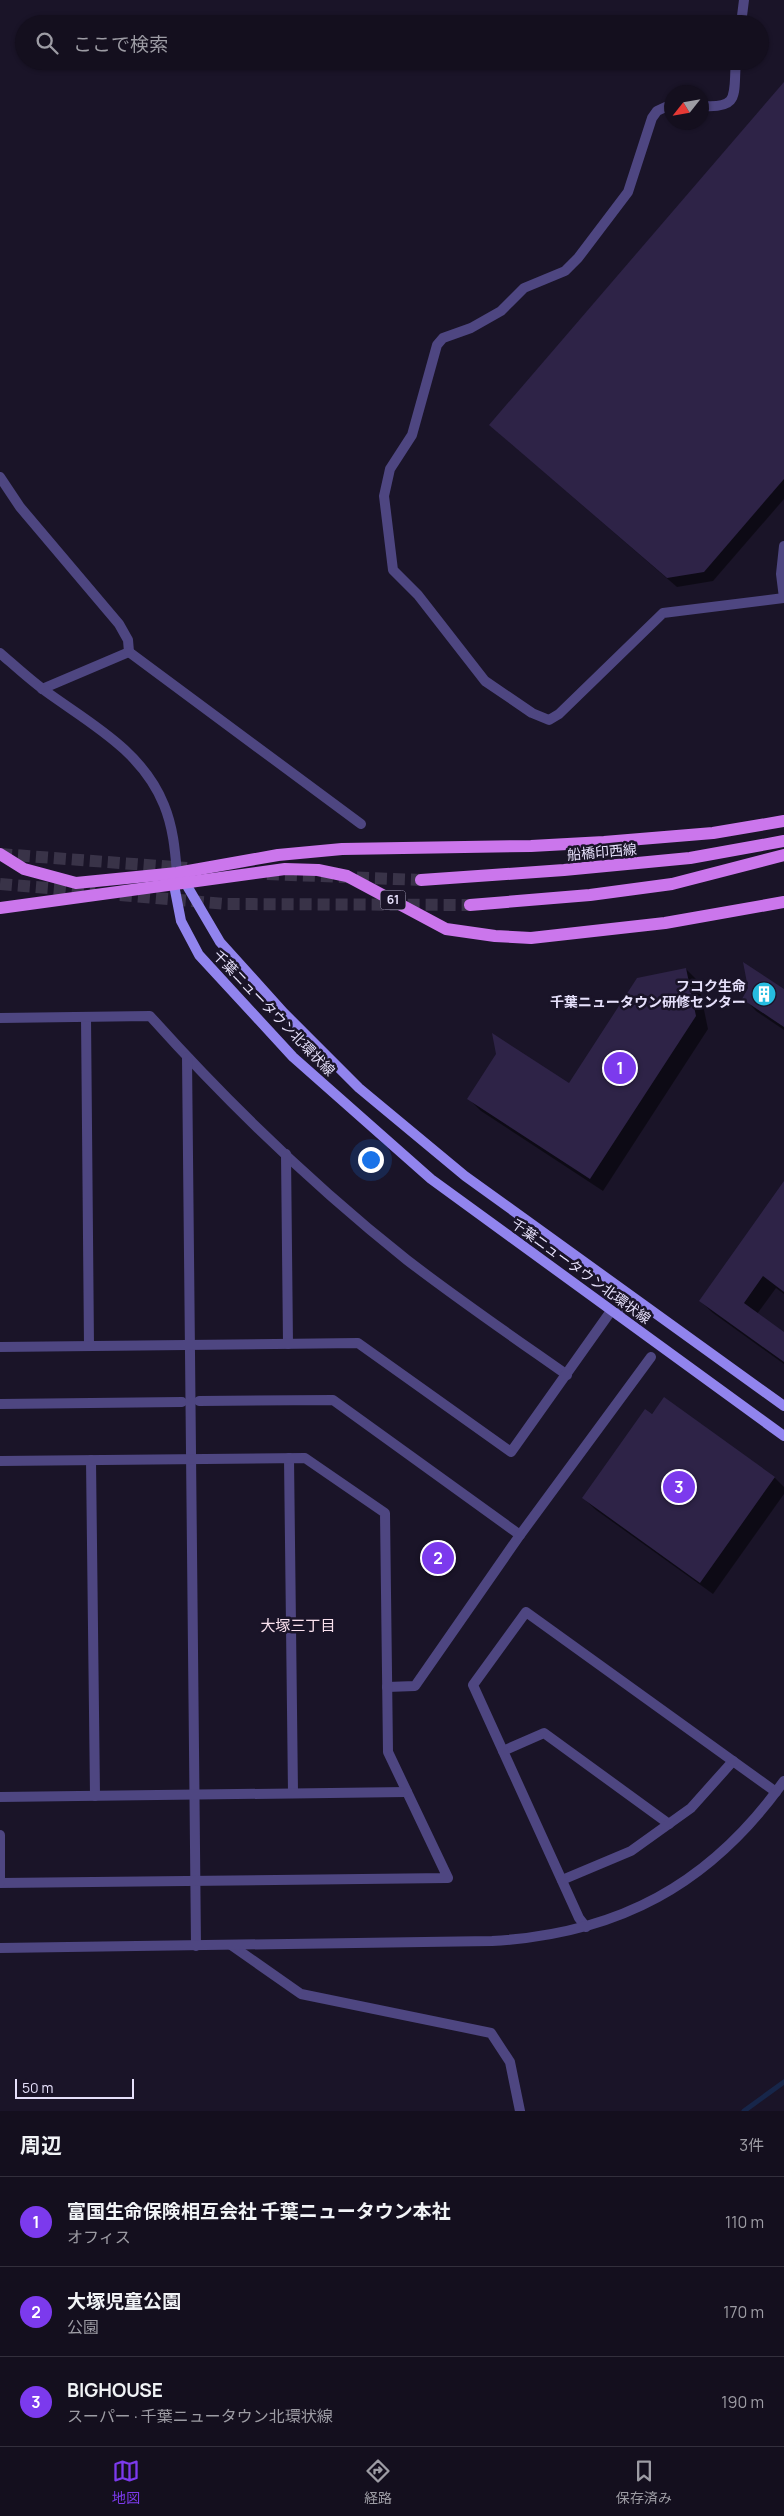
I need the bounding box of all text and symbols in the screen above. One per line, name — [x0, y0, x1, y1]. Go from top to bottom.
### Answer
search box — [15, 15, 769, 70]
icon: search — [33, 29, 61, 57]
text: ここで検索 — [73, 31, 168, 57]
north arrow — [664, 85, 709, 130]
street label: 船橋印西線 — [566, 839, 638, 864]
road number: 61 — [380, 890, 406, 910]
street label: 千葉ニュータウン北環状線 — [209, 946, 340, 1080]
place label: フコク生命 千葉ニュータウン研修センター — [550, 976, 746, 1011]
building icon: フコク生命 千葉ニュータウン研修センター — [751, 981, 777, 1007]
pin: 1 — [604, 1049, 636, 1087]
your location — [358, 1147, 384, 1173]
street label: 千葉ニュータウン北環状線 — [508, 1214, 655, 1328]
pin: 3 — [663, 1468, 695, 1506]
pin: 2 — [422, 1539, 454, 1577]
district label: 大塚三丁目 — [260, 1615, 336, 1636]
scale bar — [15, 2076, 134, 2099]
text: 50 m — [22, 2078, 53, 2097]
text: 周辺 — [20, 2131, 62, 2159]
text: 3件 — [739, 2134, 764, 2156]
text: 富国生命保険相互会社 千葉ニュータウン本社 — [67, 2198, 451, 2224]
text: 1 — [32, 2211, 40, 2233]
text: 110 m — [725, 2211, 764, 2233]
text: オフィス — [67, 2226, 131, 2248]
text: 大塚児童公園 — [67, 2288, 181, 2314]
text: 2 — [31, 2301, 41, 2323]
text: 170 m — [723, 2301, 764, 2323]
text: 公園 — [67, 2316, 99, 2338]
text: BIGHOUSE — [67, 2377, 163, 2403]
text: 3 — [31, 2391, 41, 2413]
text: 190 m — [721, 2391, 764, 2413]
text: スーパー · 千葉ニュータウン北環状線 — [67, 2405, 333, 2427]
tab: 地図 — [112, 2457, 140, 2507]
tab: 経路 — [364, 2457, 392, 2507]
tab: 保存済み — [616, 2457, 672, 2507]

